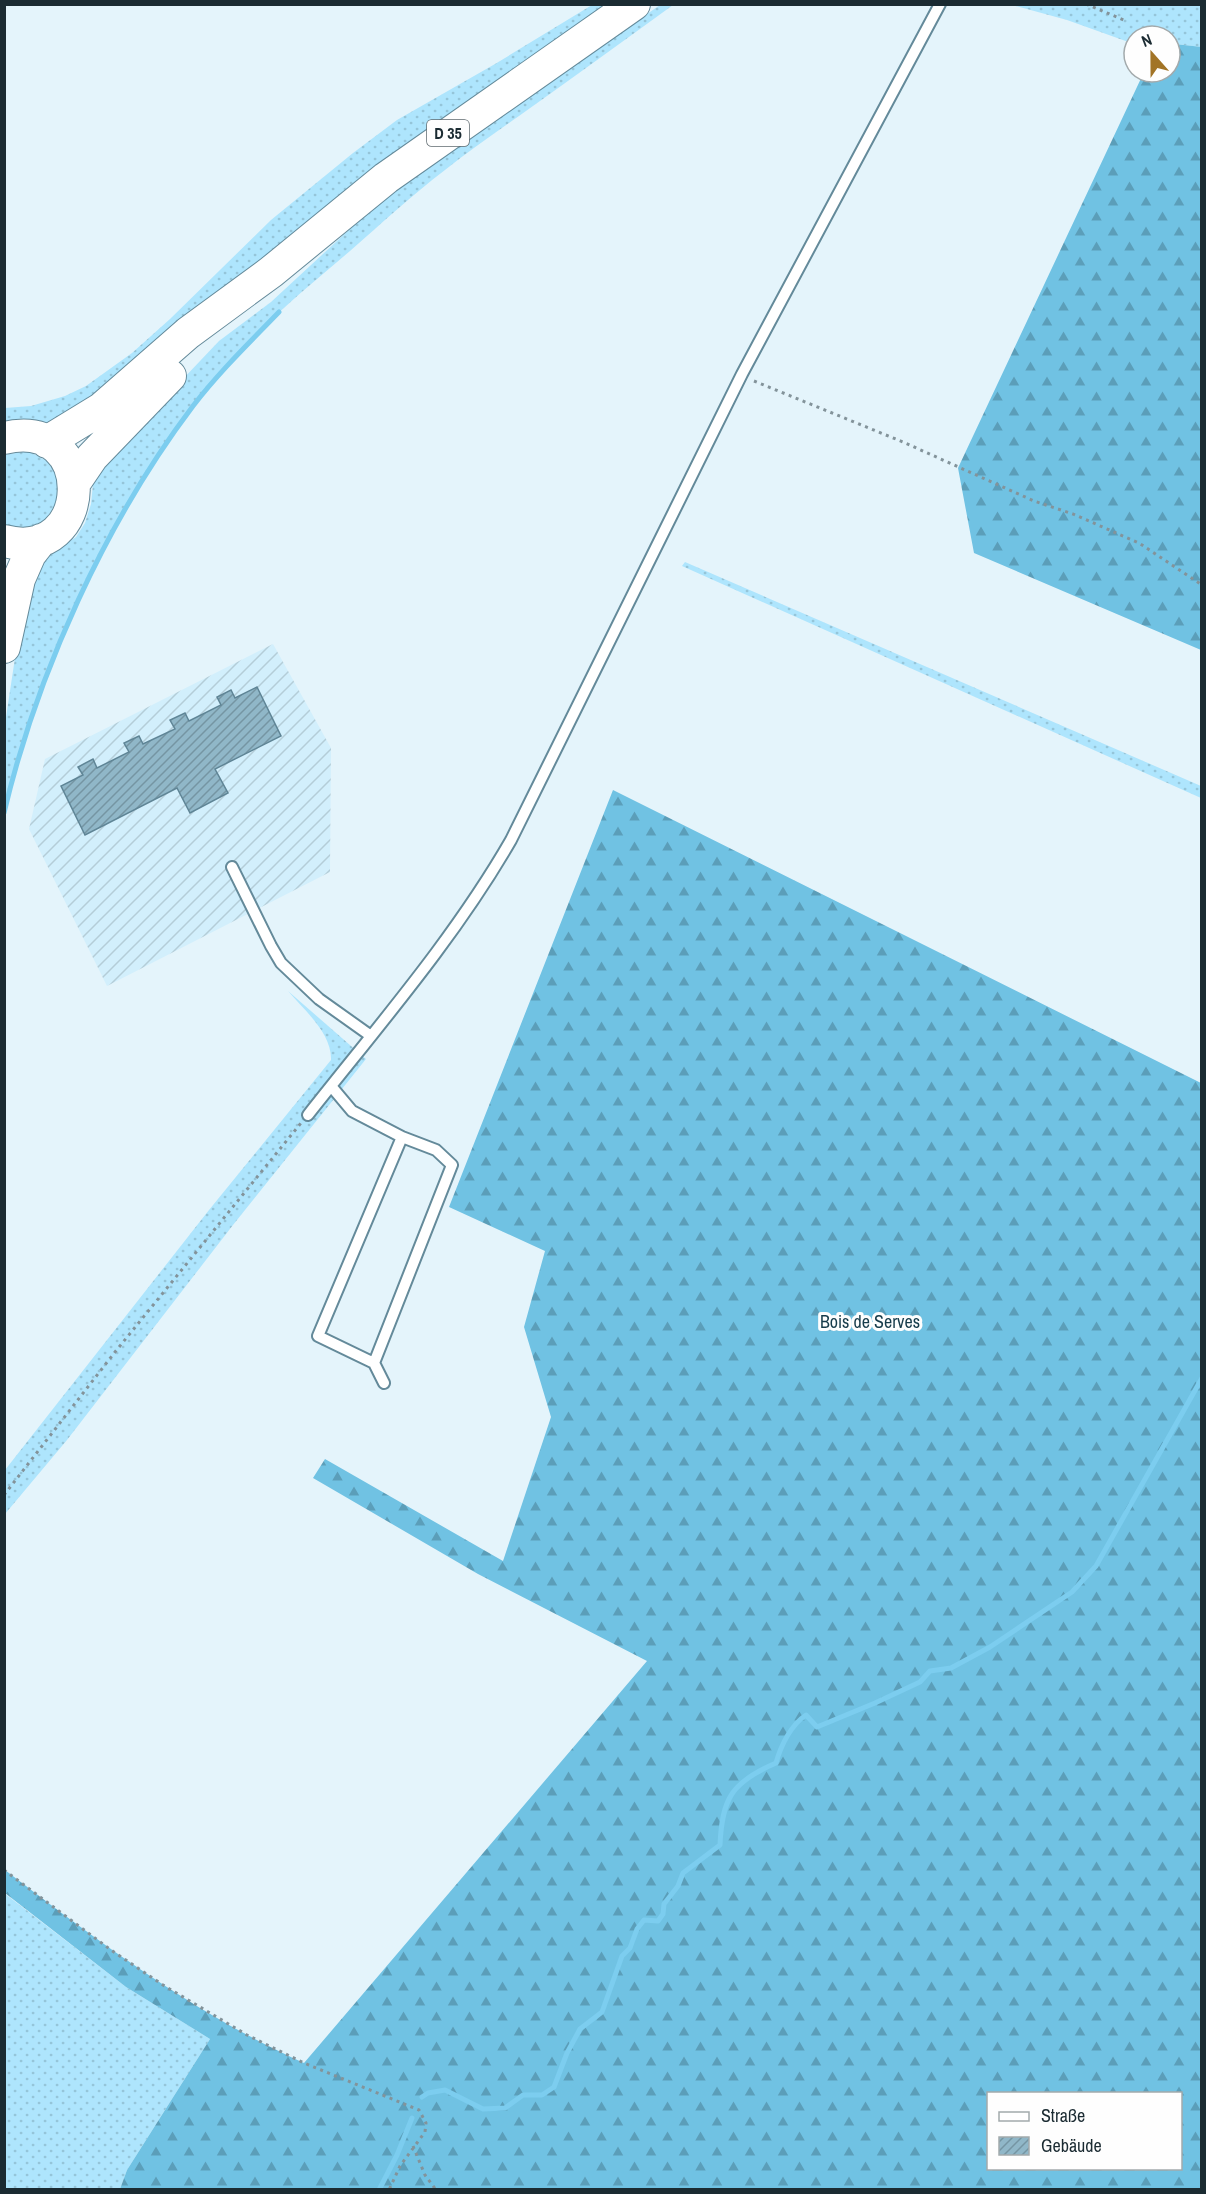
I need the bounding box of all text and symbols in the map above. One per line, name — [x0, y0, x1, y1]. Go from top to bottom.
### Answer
north arrow — [1122, 24, 1182, 84]
text: N — [1138, 28, 1155, 52]
road number: D 35 — [427, 120, 469, 146]
park label: Bois de Serves — [820, 1309, 920, 1334]
legend — [987, 2092, 1182, 2170]
text: Straße — [1041, 2103, 1085, 2128]
text: Gebäude — [1041, 2133, 1102, 2158]

